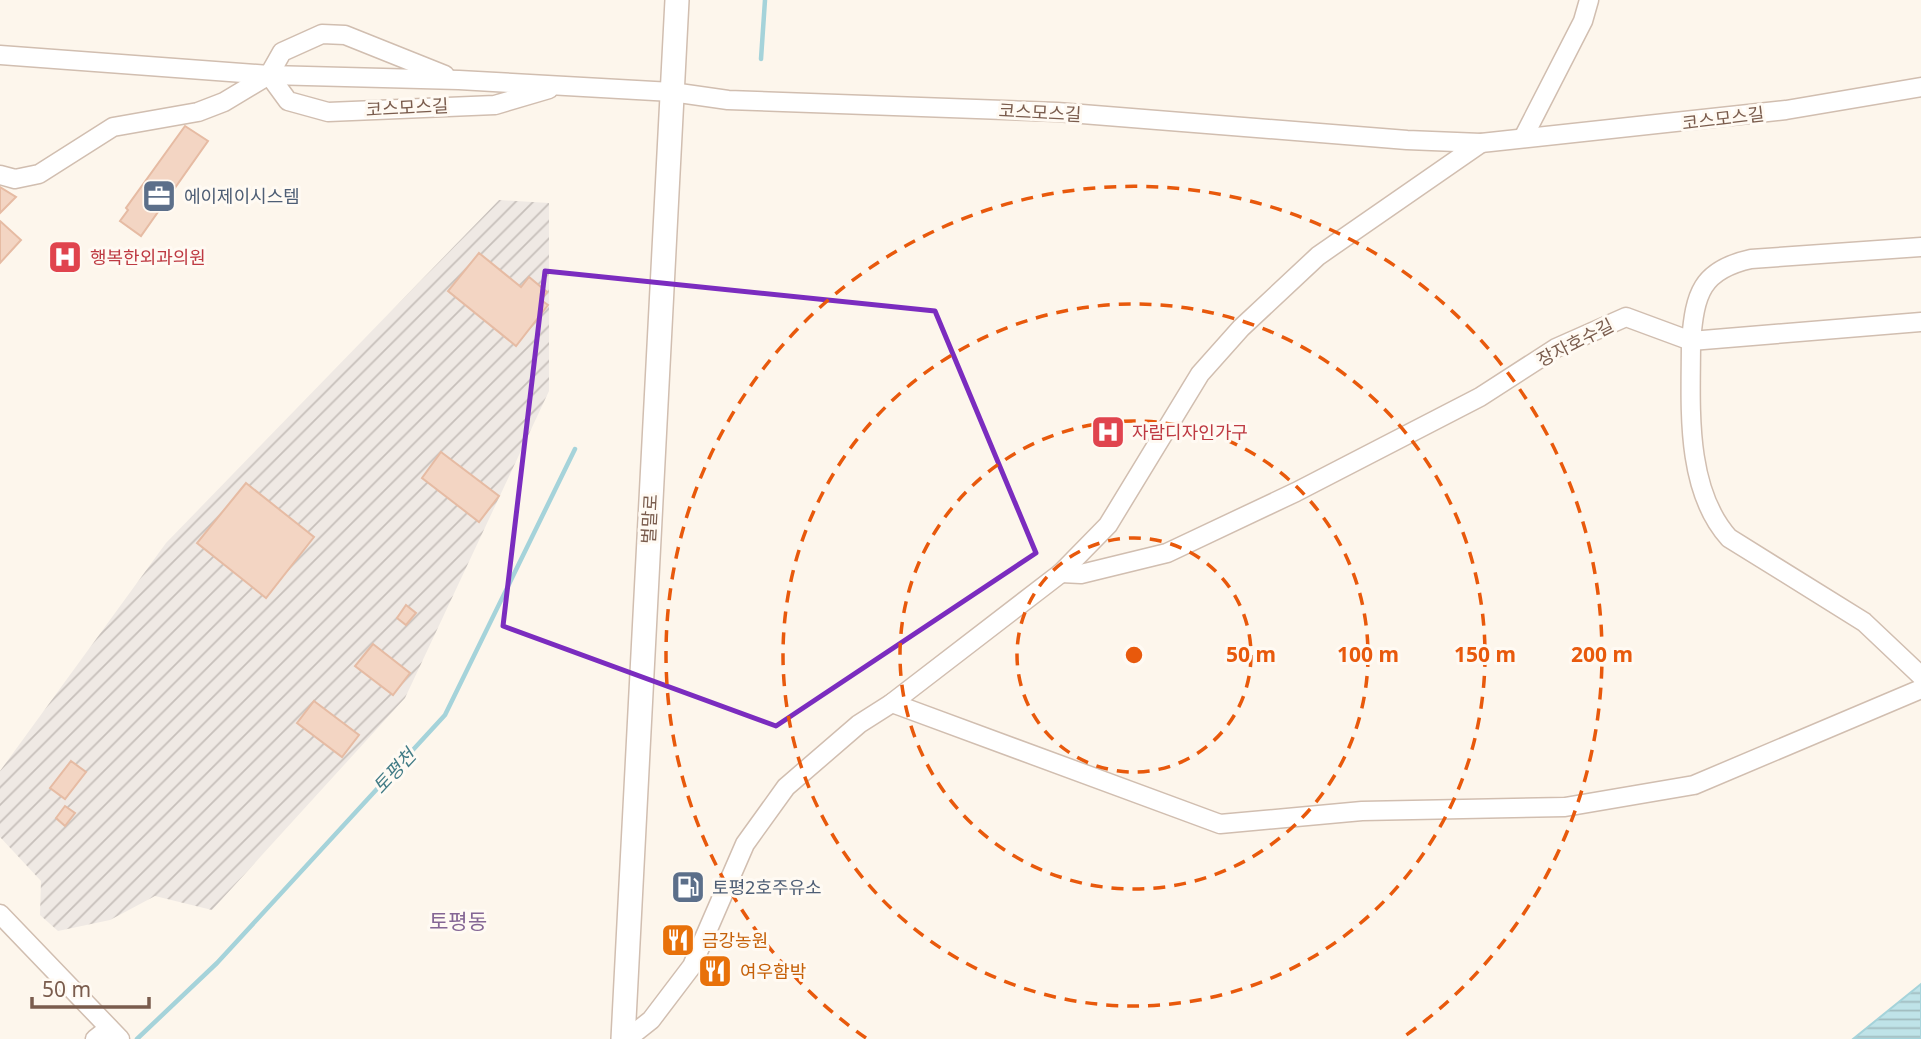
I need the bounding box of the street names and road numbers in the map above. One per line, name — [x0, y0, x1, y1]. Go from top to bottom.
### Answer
street label: 코스모스길 — [365, 93, 449, 121]
street label: 코스모스길 — [998, 98, 1082, 126]
street label: 코스모스길 — [1680, 101, 1766, 135]
street label: 장자호수길 — [1533, 313, 1617, 371]
street label: 벌말로 — [636, 494, 662, 544]

